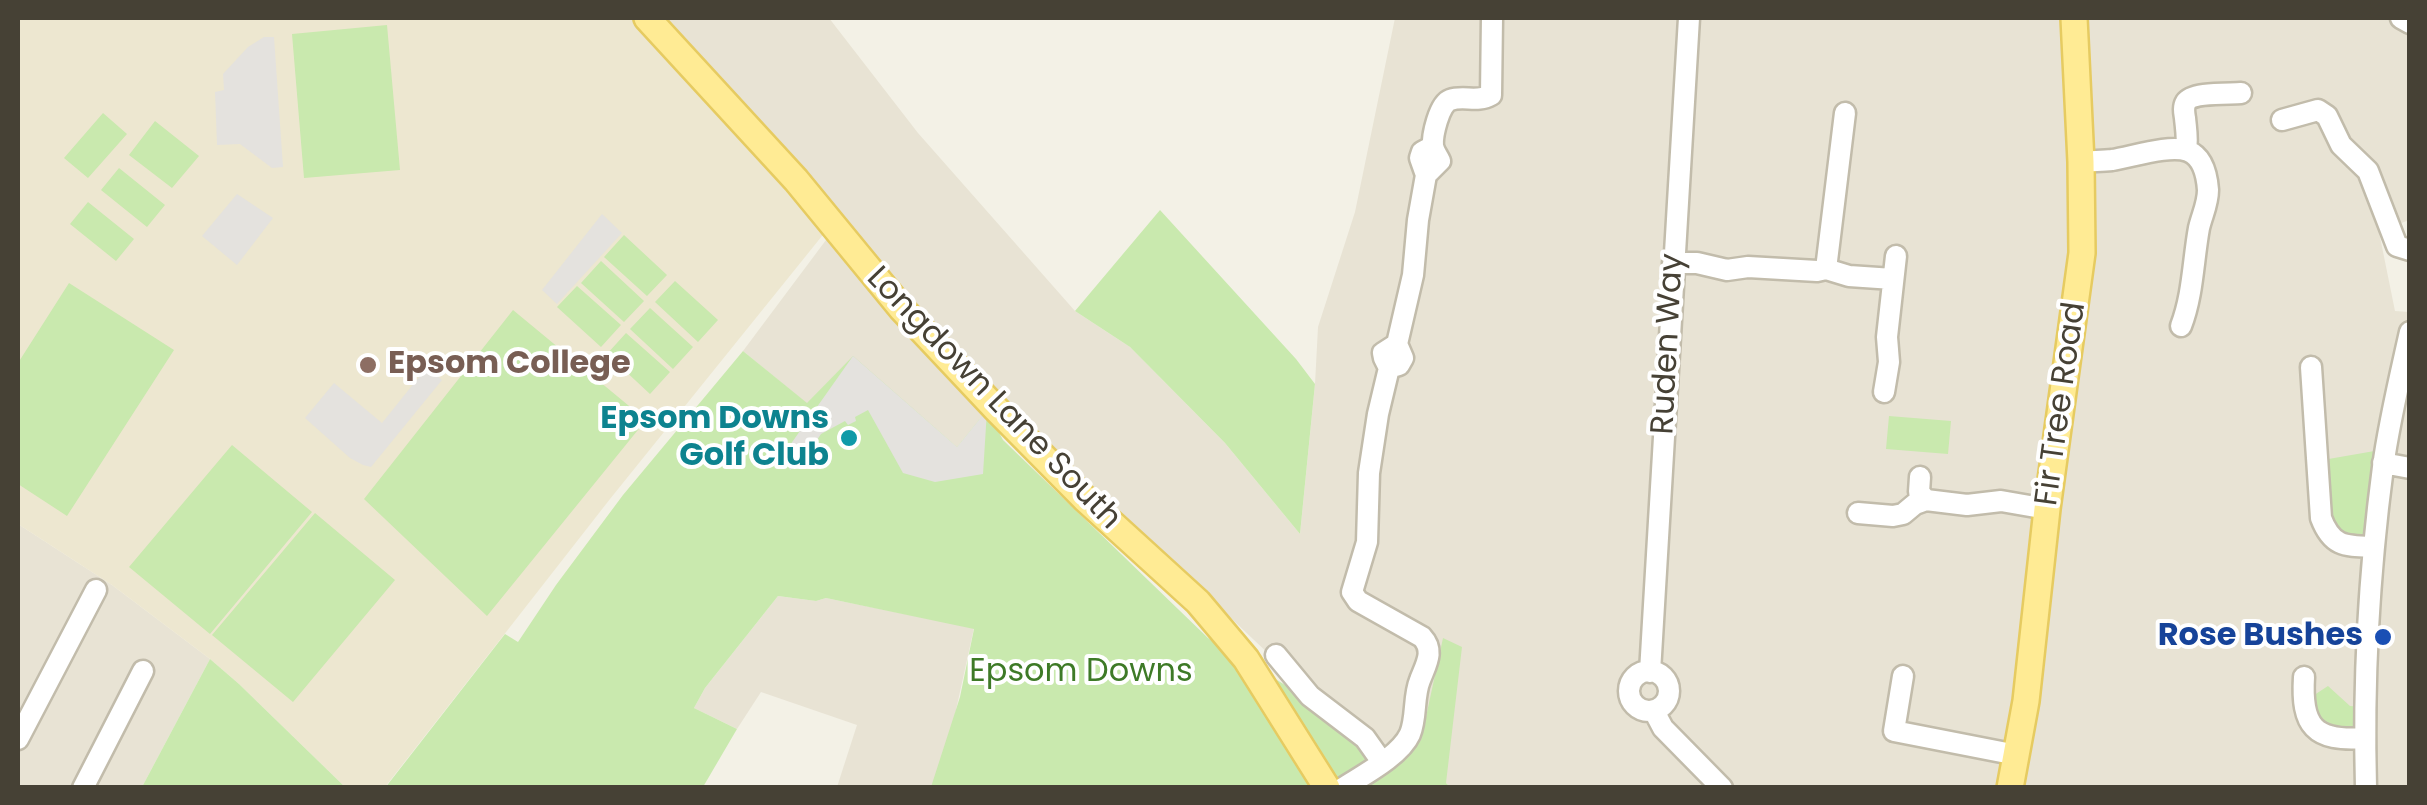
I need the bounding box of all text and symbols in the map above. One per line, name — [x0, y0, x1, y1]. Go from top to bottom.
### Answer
street label: Ruden Way — [1645, 252, 1693, 436]
street label: Longdown Lane South — [858, 260, 1128, 538]
street label: Fir Tree Road — [2029, 300, 2095, 508]
place label: Epsom College — [388, 346, 631, 384]
marker: Epsom College — [357, 354, 379, 376]
place label: Epsom Downs Golf Club — [600, 401, 829, 476]
marker: Epsom Downs Golf Club — [838, 427, 860, 449]
place label: Rose Bushes — [2158, 618, 2363, 656]
marker: Rose Bushes — [2372, 626, 2394, 648]
park label: Epsom Downs — [969, 654, 1193, 692]

